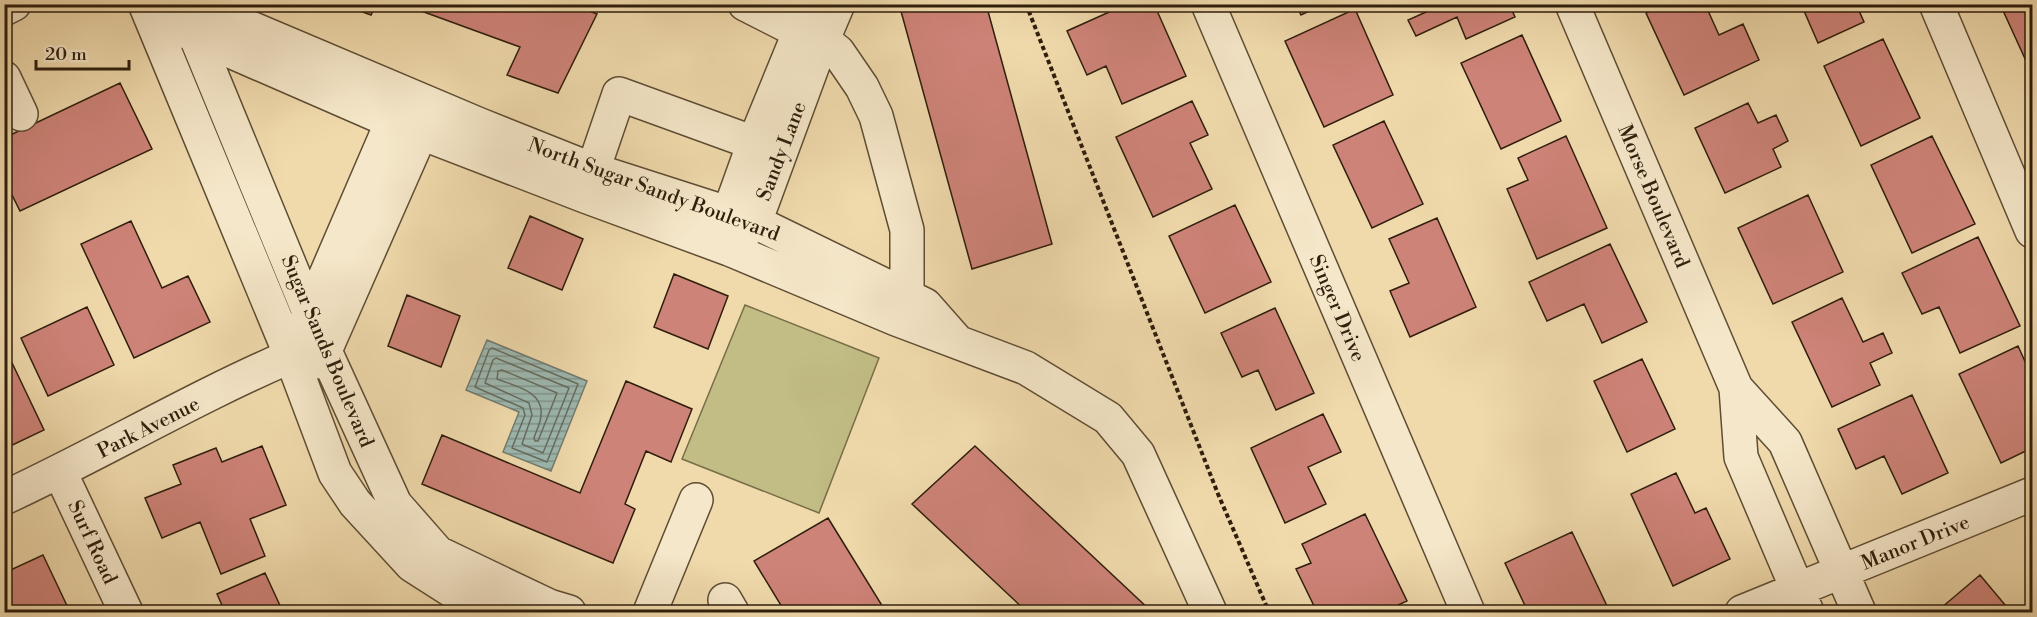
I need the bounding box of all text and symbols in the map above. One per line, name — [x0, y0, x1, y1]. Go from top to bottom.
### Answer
scale bar — [36, 33, 129, 71]
text: 20 m — [45, 43, 87, 66]
street label: Sandy Lane — [752, 98, 813, 205]
street label: Morse Boulevard — [1611, 121, 1694, 272]
street label: North Sugar Sandy Boulevard — [524, 133, 783, 248]
street label: Singer Drive — [1303, 251, 1370, 366]
street label: Sugar Sands Boulevard — [275, 252, 379, 452]
street label: Park Avenue — [93, 392, 204, 465]
street label: Surf Road — [61, 497, 122, 589]
street label: Manor Drive — [1858, 510, 1973, 576]

